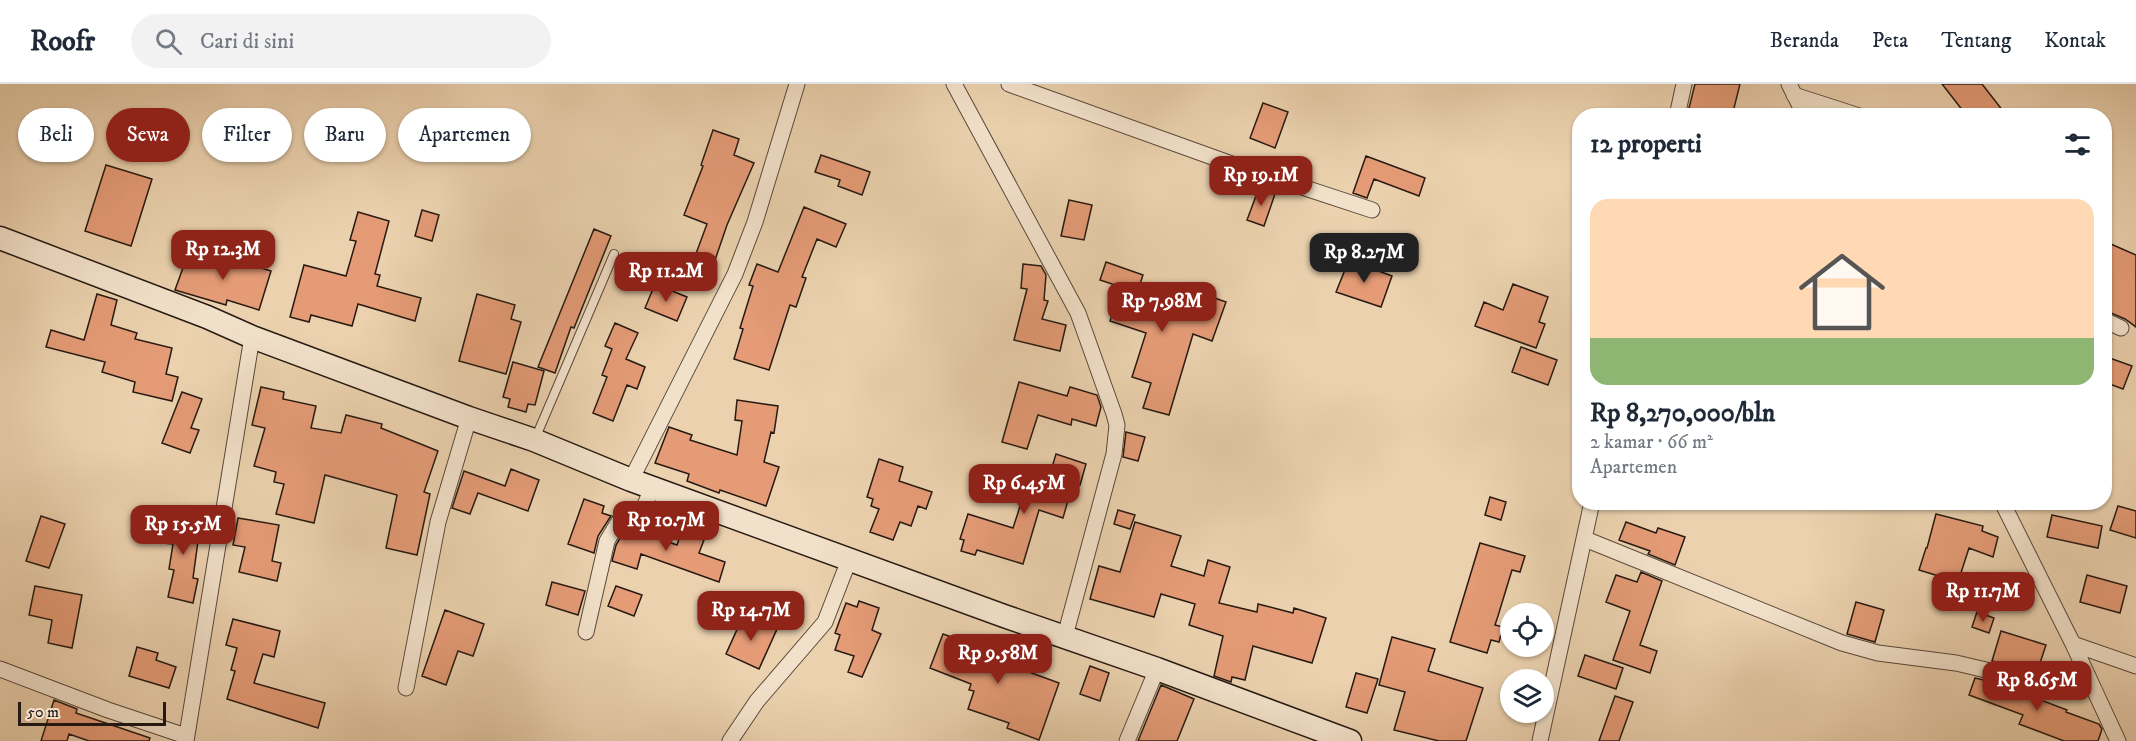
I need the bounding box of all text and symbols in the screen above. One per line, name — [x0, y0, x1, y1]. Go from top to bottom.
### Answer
search box — [131, 14, 551, 68]
text: Roofr — [30, 24, 95, 59]
icon: search — [152, 25, 185, 58]
text: Cari di sini — [200, 28, 294, 55]
text: Beranda — [1770, 28, 1839, 54]
text: Peta — [1872, 28, 1908, 54]
text: Tentang — [1941, 28, 2011, 54]
text: Kontak — [2044, 28, 2106, 54]
chip: Beli — [18, 108, 94, 162]
chip: Sewa — [106, 108, 190, 162]
chip: Filter — [202, 108, 292, 162]
chip: Baru — [304, 108, 386, 162]
chip: Apartemen — [398, 108, 531, 162]
text: 12 properti — [1590, 128, 1702, 161]
icon: filters — [2061, 128, 2094, 161]
pin: Rp 19.1M — [1199, 156, 1323, 207]
text: Rp 19.1M — [1223, 163, 1299, 188]
pin: Rp 12.3M — [161, 230, 285, 281]
pin: Rp 8.27M — [1302, 233, 1426, 284]
text: Rp 12.3M — [185, 237, 261, 262]
icon: home — [1788, 238, 1896, 346]
text: Rp 8.27M — [1324, 240, 1404, 265]
pin: Rp 11.2M — [604, 252, 728, 303]
text: Rp 11.2M — [628, 259, 704, 284]
pin: Rp 7.98M — [1100, 282, 1224, 333]
text: Rp 7.98M — [1121, 289, 1203, 314]
text: Rp 8,270,000/bln — [1590, 397, 1775, 430]
text: 2 kamar · 66 m² — [1590, 430, 1713, 455]
text: Apartemen — [1590, 455, 1677, 480]
pin: Rp 6.45M — [962, 464, 1086, 515]
text: Rp 6.45M — [983, 471, 1065, 496]
pin: Rp 10.7M — [604, 501, 728, 552]
pin: Rp 15.5M — [121, 505, 245, 556]
text: Rp 10.7M — [627, 508, 705, 533]
text: Rp 15.5M — [145, 512, 221, 537]
pin: Rp 11.7M — [1921, 572, 2045, 623]
text: Rp 11.7M — [1946, 579, 2020, 604]
pin: Rp 14.7M — [689, 591, 813, 642]
text: Rp 14.7M — [711, 598, 791, 623]
map controls — [1500, 603, 1554, 723]
button: locate — [1500, 603, 1554, 657]
pin: Rp 9.58M — [936, 634, 1060, 685]
text: Rp 9.58M — [958, 641, 1038, 666]
pin: Rp 8.65M — [1975, 661, 2099, 712]
text: Rp 8.65M — [1996, 668, 2078, 693]
button: layers — [1500, 669, 1554, 723]
scale bar — [18, 699, 166, 726]
text: 50 m — [27, 702, 59, 722]

